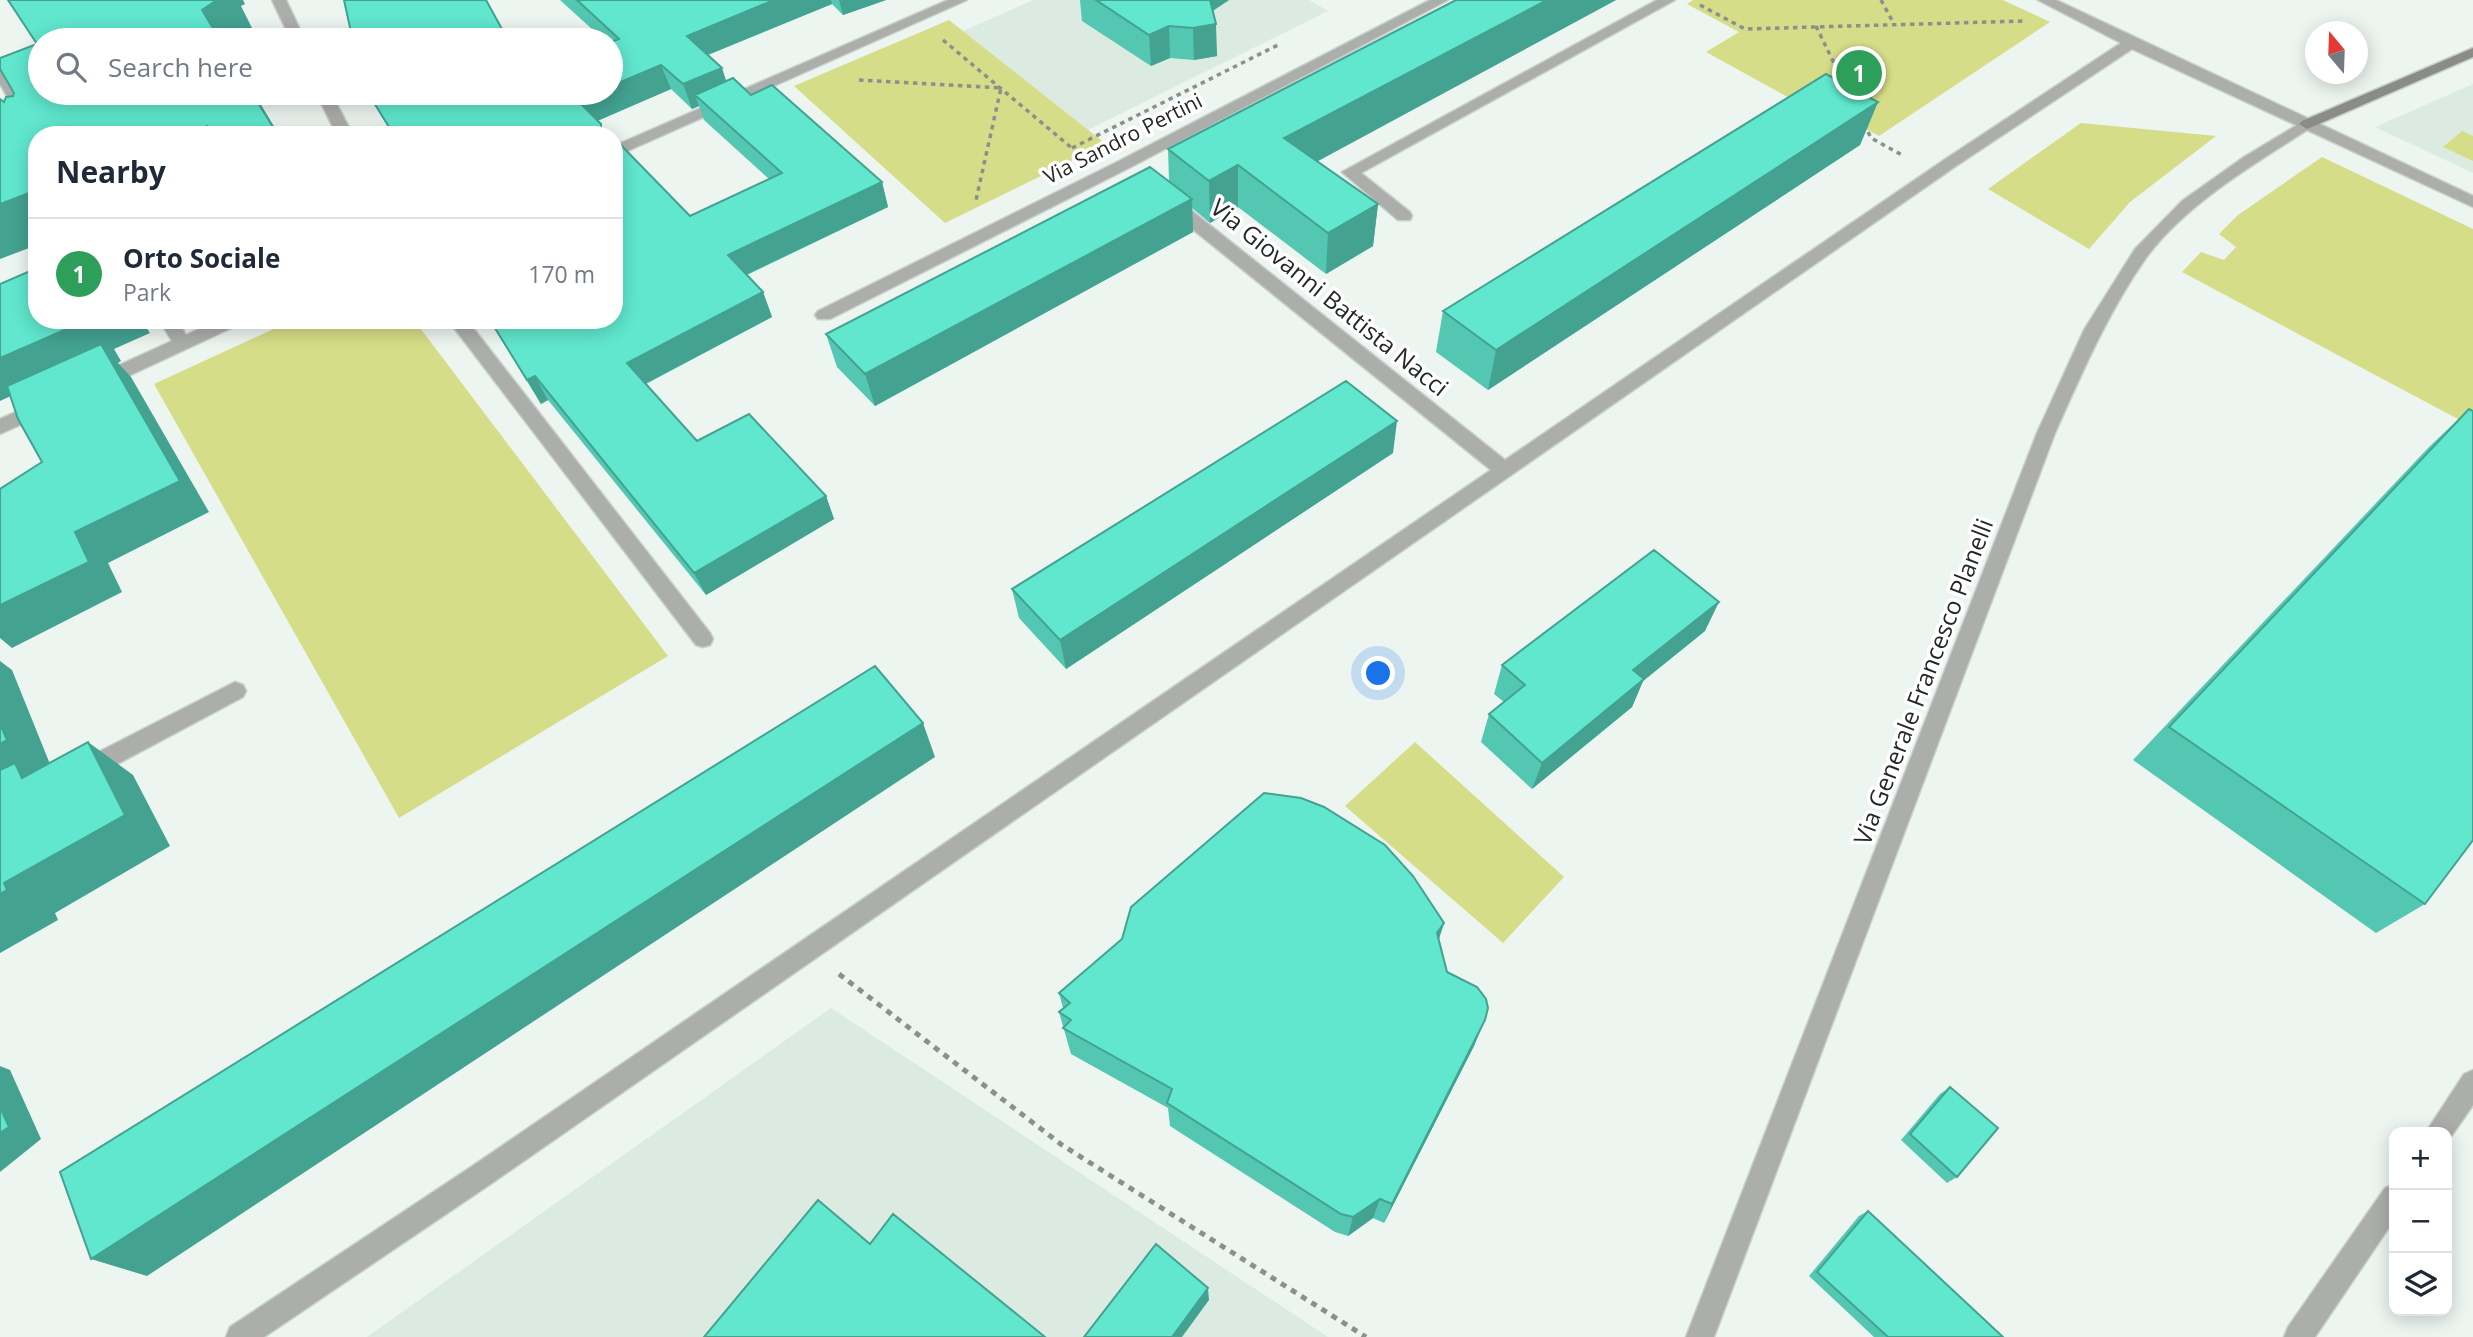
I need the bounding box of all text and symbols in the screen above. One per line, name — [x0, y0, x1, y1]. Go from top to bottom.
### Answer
north arrow — [2305, 21, 2368, 84]
search box — [28, 28, 623, 105]
pin: 1 — [1836, 47, 1882, 99]
icon: search — [52, 48, 90, 86]
text: Search here — [108, 49, 253, 85]
street label: Via Sandro Pertini — [1038, 86, 1207, 190]
text: Nearby — [56, 151, 166, 192]
street label: Via Giovanni Battista Nacci — [1204, 191, 1456, 403]
text: Orto Sociale — [123, 240, 280, 276]
text: 1 — [72, 258, 86, 290]
text: 170 m — [528, 258, 595, 290]
text: Park — [123, 276, 171, 308]
street label: Via Generale Francesco Planelli — [1845, 514, 2000, 849]
your location — [1361, 656, 1395, 690]
map controls — [2389, 1127, 2452, 1316]
button: + — [2389, 1127, 2452, 1190]
button: − — [2389, 1190, 2452, 1253]
button: layers — [2389, 1253, 2452, 1316]

